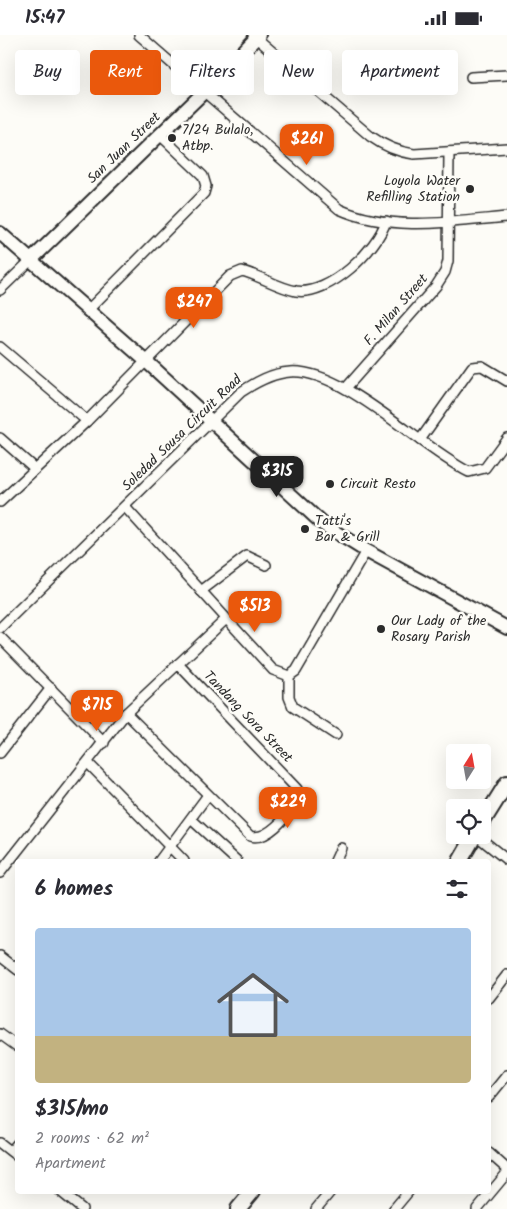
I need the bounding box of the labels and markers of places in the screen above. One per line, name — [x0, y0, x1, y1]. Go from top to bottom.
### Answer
place label: 7/24 Bulalo, Atbp. — [182, 119, 253, 157]
pin: $261 — [277, 123, 337, 166]
marker: 7/24 Bulalo, Atbp. — [166, 132, 178, 144]
place label: Loyola Water Refilling Station — [366, 170, 461, 208]
marker: Loyola Water Refilling Station — [464, 183, 476, 195]
pin: $247 — [164, 287, 224, 329]
pin: $315 — [247, 455, 307, 498]
place label: Circuit Resto — [340, 473, 416, 495]
marker: Circuit Resto — [324, 478, 336, 490]
place label: Tatti's Bar & Grill — [315, 510, 380, 548]
marker: Tatti's Bar & Grill — [299, 523, 311, 535]
pin: $513 — [225, 591, 285, 633]
place label: Our Lady of the Rosary Parish — [391, 610, 487, 648]
marker: Our Lady of the Rosary Parish — [375, 623, 387, 635]
pin: $715 — [67, 689, 127, 732]
pin: $229 — [258, 787, 318, 829]

